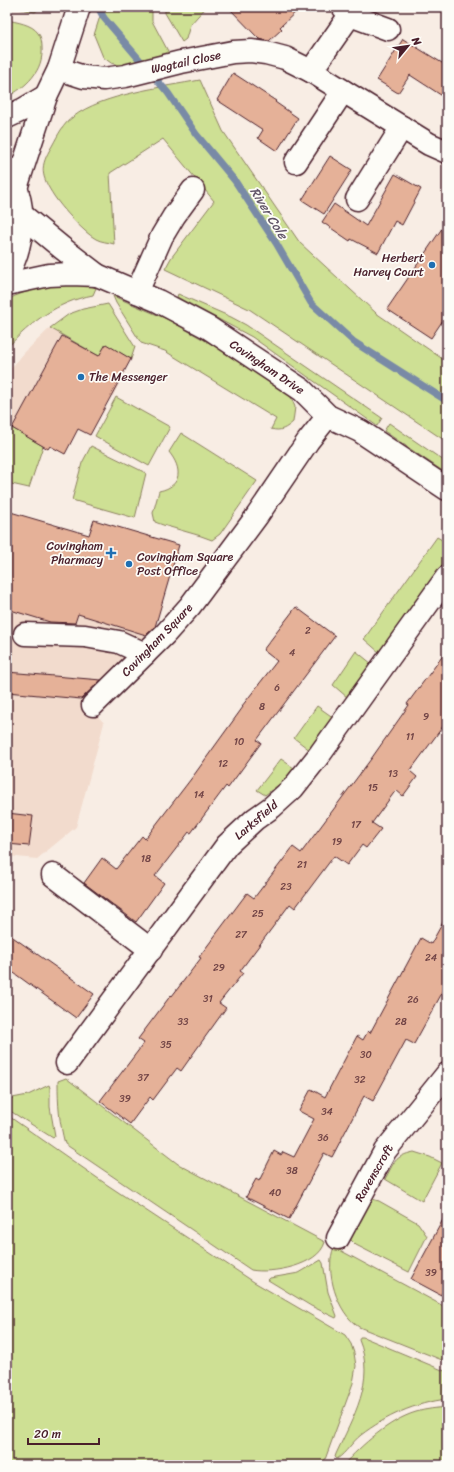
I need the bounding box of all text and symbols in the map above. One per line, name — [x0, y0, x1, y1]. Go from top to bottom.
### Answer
north arrow — [388, 26, 428, 66]
text: N — [406, 33, 427, 50]
street label: Wagtail Close — [149, 44, 223, 80]
water label: River Cole — [244, 182, 295, 245]
place label: Herbert Harvey Court — [354, 247, 424, 283]
marker: Herbert Harvey Court — [427, 260, 437, 270]
street label: Covingham Drive — [225, 334, 309, 400]
place label: The Messenger — [89, 366, 169, 388]
marker: The Messenger — [76, 372, 86, 382]
place label: Covingham Pharmacy — [46, 535, 104, 571]
place label: Covingham Square Post Office — [137, 546, 233, 582]
marker: Covingham Pharmacy — [106, 548, 116, 558]
marker: Covingham Square Post Office — [124, 559, 134, 569]
street label: Covingham Square — [116, 598, 198, 682]
house number: 2 — [305, 622, 311, 640]
house number: 4 — [289, 644, 295, 662]
house number: 6 — [274, 679, 280, 697]
house number: 8 — [259, 698, 265, 716]
house number: 9 — [423, 708, 429, 726]
house number: 11 — [406, 728, 414, 746]
house number: 10 — [234, 733, 244, 751]
house number: 12 — [218, 755, 228, 773]
house number: 13 — [388, 765, 398, 783]
house number: 15 — [368, 779, 378, 797]
house number: 14 — [194, 786, 204, 804]
street label: Larksfield — [229, 794, 284, 846]
house number: 17 — [351, 816, 362, 834]
house number: 19 — [332, 833, 342, 851]
house number: 18 — [141, 850, 151, 868]
house number: 21 — [297, 856, 307, 874]
house number: 23 — [280, 878, 292, 896]
house number: 25 — [252, 905, 264, 923]
house number: 27 — [235, 926, 248, 944]
house number: 24 — [425, 949, 437, 967]
house number: 29 — [213, 959, 225, 977]
house number: 31 — [203, 990, 213, 1008]
house number: 26 — [407, 991, 419, 1009]
house number: 33 — [178, 1013, 189, 1031]
house number: 28 — [395, 1013, 407, 1031]
house number: 35 — [160, 1036, 172, 1054]
house number: 30 — [360, 1046, 372, 1064]
house number: 37 — [137, 1069, 150, 1087]
house number: 32 — [354, 1071, 366, 1089]
house number: 39 — [119, 1090, 131, 1108]
house number: 34 — [321, 1103, 333, 1121]
house number: 36 — [317, 1129, 329, 1147]
street label: Ravenscroft — [349, 1139, 400, 1206]
house number: 38 — [286, 1162, 298, 1180]
house number: 40 — [269, 1184, 281, 1202]
house number: 39 — [425, 1264, 437, 1282]
scale bar — [28, 1420, 99, 1446]
text: 20 m — [34, 1423, 61, 1445]

